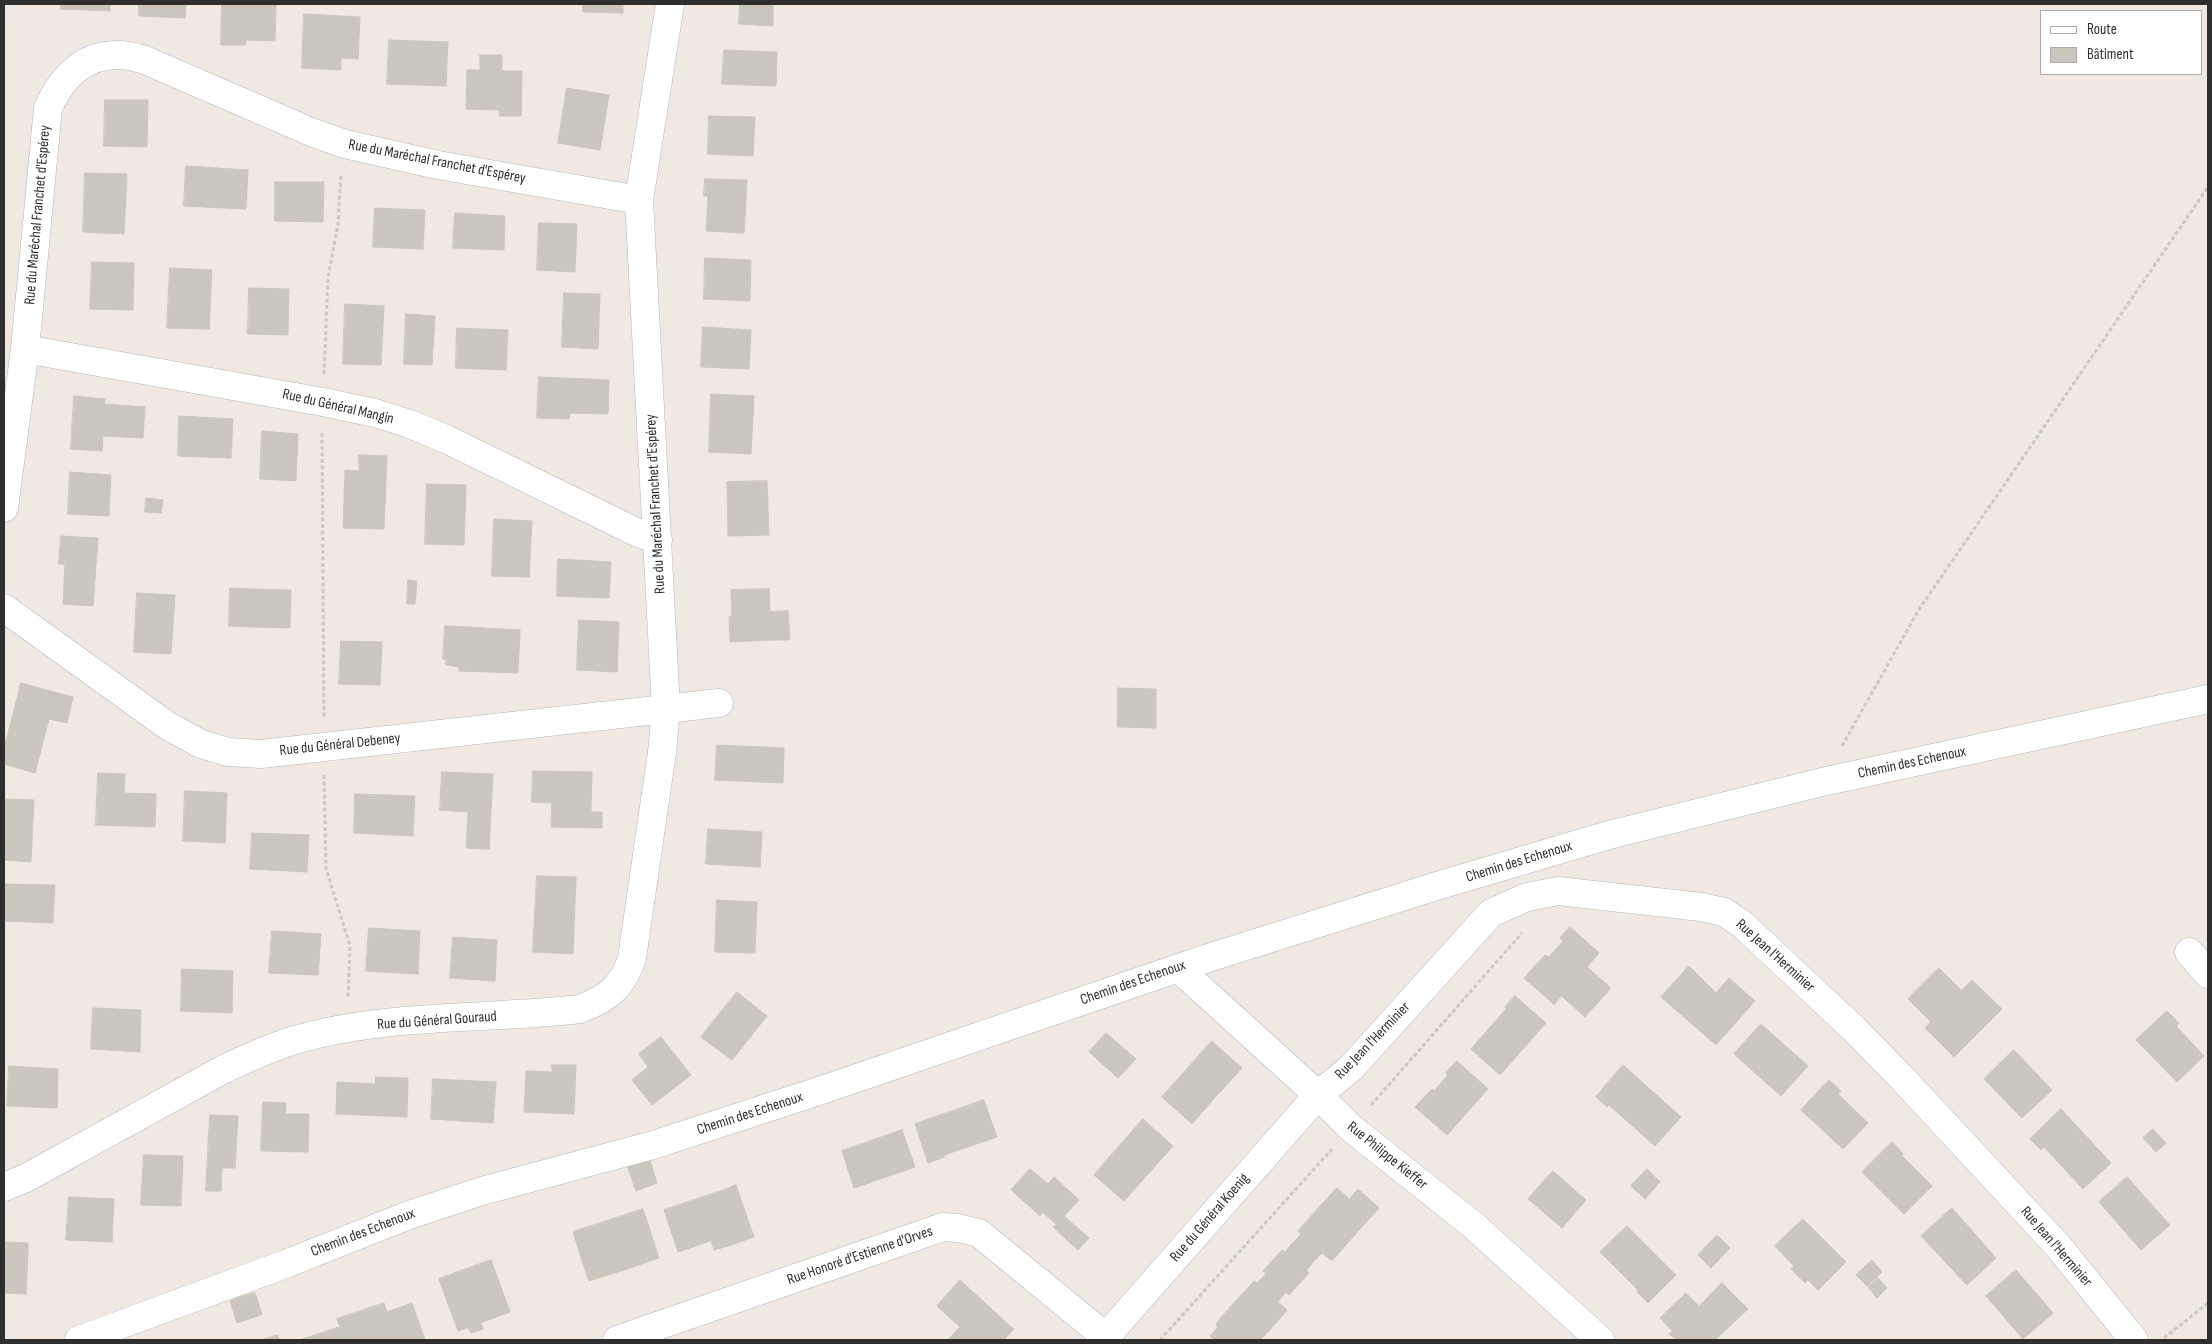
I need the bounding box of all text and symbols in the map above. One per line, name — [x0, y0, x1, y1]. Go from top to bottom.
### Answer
legend — [2040, 10, 2202, 75]
text: Route — [2087, 20, 2117, 39]
text: Bâtiment — [2087, 45, 2134, 64]
street label: Rue du Maréchal Franchet d'Espérey — [21, 124, 55, 306]
street label: Rue du Maréchal Franchet d'Espérey — [347, 136, 527, 188]
street label: Rue du Général Mangin — [281, 385, 395, 429]
street label: Rue du Maréchal Franchet d'Espérey — [642, 414, 670, 594]
street label: Rue du Général Debeney — [279, 730, 401, 760]
street label: Chemin des Echenoux — [1856, 743, 1968, 783]
street label: Chemin des Echenoux — [1464, 837, 1574, 887]
street label: Rue Jean l'Herminier — [1732, 916, 1818, 996]
street label: Chemin des Echenoux — [1078, 957, 1188, 1009]
street label: Rue Jean l'Herminier — [1332, 999, 1414, 1083]
street label: Rue du Général Gouraud — [377, 1008, 497, 1034]
street label: Chemin des Echenoux — [695, 1088, 805, 1140]
street label: Rue Philippe Kieffer — [1343, 1118, 1431, 1194]
street label: Rue du Général Koenig — [1167, 1170, 1253, 1266]
street label: Rue Jean l'Herminier — [2016, 1203, 2096, 1291]
street label: Chemin des Echenoux — [308, 1205, 418, 1261]
street label: Rue Honoré d'Estienne d'Orves — [785, 1223, 935, 1289]

